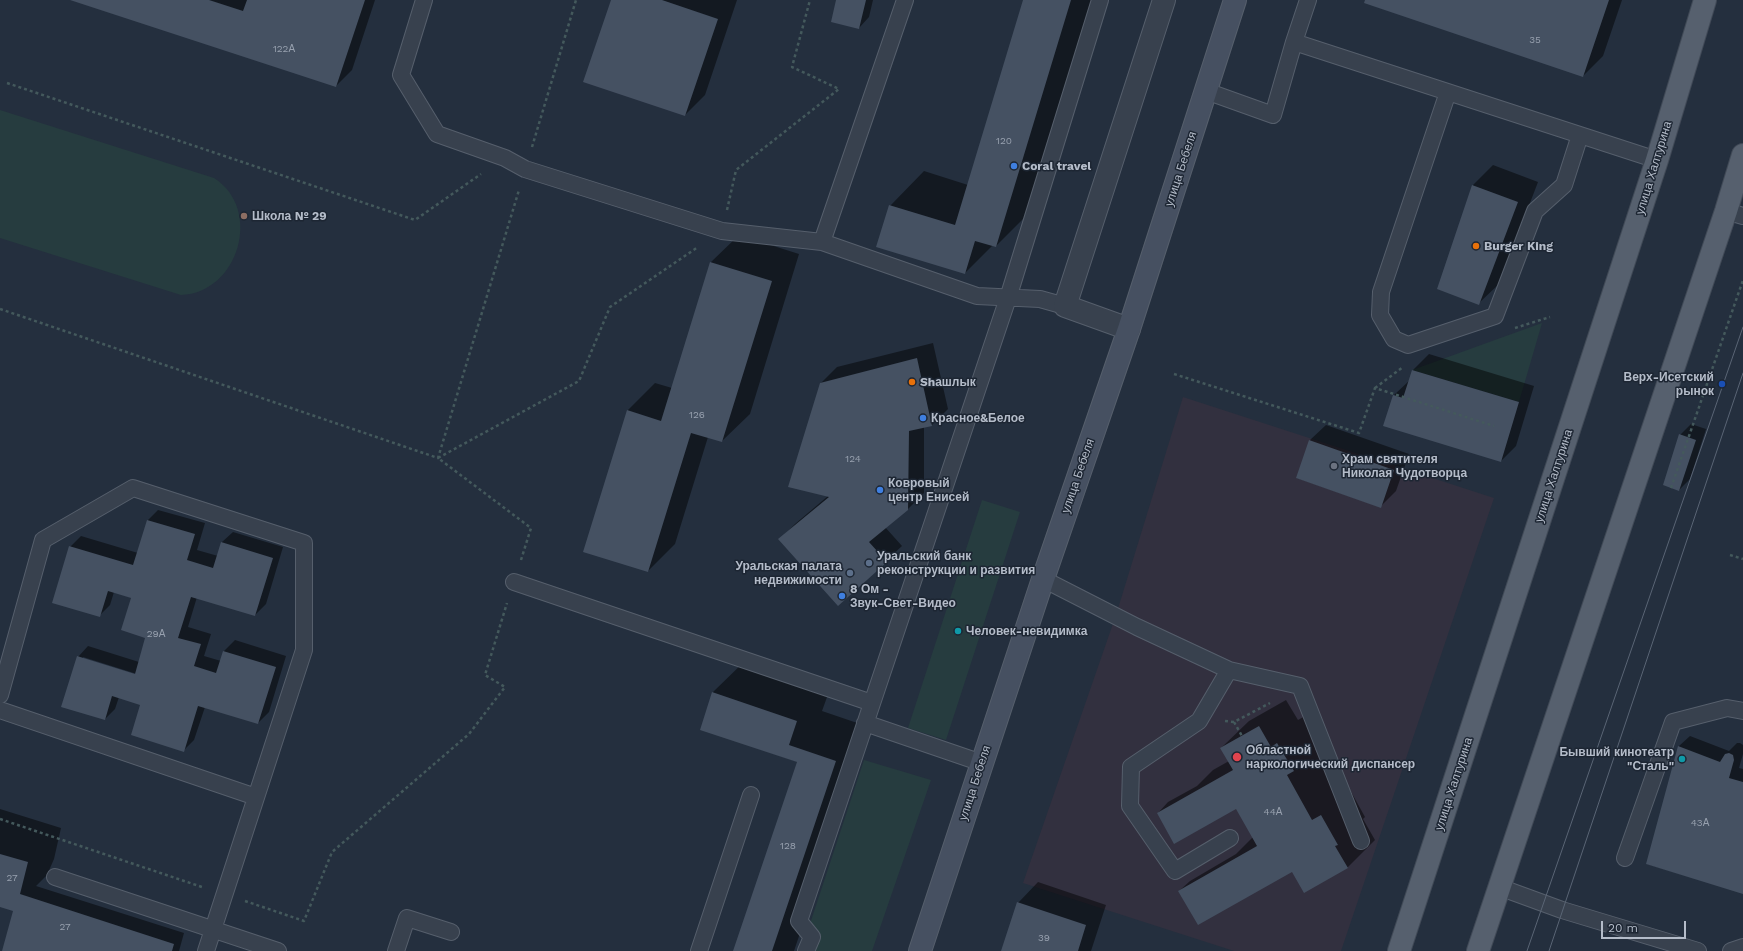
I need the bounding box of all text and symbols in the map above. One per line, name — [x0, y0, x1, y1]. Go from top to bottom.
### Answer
house number: 35 — [1529, 34, 1541, 46]
house number: 122А — [273, 43, 295, 55]
street label: улица Халтурина — [1633, 120, 1675, 216]
street label: улица Бебеля — [1162, 130, 1200, 208]
house number: 120 — [996, 135, 1012, 147]
place label: Coral travel — [1022, 159, 1091, 173]
marker: Coral travel — [1009, 161, 1019, 171]
place label: Школа № 29 — [252, 209, 327, 223]
marker: Школа № 29 — [239, 211, 249, 221]
place label: Burger King — [1484, 239, 1553, 253]
marker: Burger King — [1471, 241, 1481, 251]
place label: Верх-Исетский рынок — [1624, 370, 1714, 398]
place label: Shашлык — [920, 375, 976, 389]
marker: Shашлык — [907, 377, 917, 387]
marker: Верх-Исетский рынок — [1717, 379, 1727, 389]
house number: 126 — [689, 409, 705, 421]
place label: Красное&Белое — [931, 411, 1025, 425]
marker: Красное&Белое — [918, 413, 928, 423]
street label: улица Халтурина — [1532, 428, 1576, 524]
street label: улица Бебеля — [1058, 437, 1098, 515]
place label: Храм святителя Николая Чудотворца — [1342, 452, 1467, 480]
house number: 124 — [845, 453, 861, 465]
marker: Храм святителя Николая Чудотворца — [1329, 461, 1339, 471]
place label: Ковровый центр Енисей — [888, 476, 969, 504]
marker: Ковровый центр Енисей — [875, 485, 885, 495]
place label: Уральский банк реконструкции и развития — [877, 549, 1035, 577]
marker: Уральский банк реконструкции и развития — [864, 558, 874, 568]
place label: Уральская палата недвижимости — [735, 559, 842, 587]
marker: Уральская палата недвижимости — [845, 568, 855, 578]
place label: 8 Ом - Звук-Свет-Видео — [850, 582, 956, 610]
marker: 8 Ом - Звук-Свет-Видео — [837, 591, 847, 601]
place label: Человек-невидимка — [966, 624, 1087, 638]
marker: Человек-невидимка — [953, 626, 963, 636]
house number: 29А — [147, 628, 165, 640]
street label: улица Халтурина — [1432, 736, 1476, 832]
place label: Областной наркологический диспансер — [1246, 743, 1415, 771]
street label: улица Бебеля — [956, 744, 994, 822]
place label: Бывший кинотеатр "Сталь" — [1559, 745, 1674, 773]
marker: Областной наркологический диспансер — [1231, 751, 1243, 763]
marker: Бывший кинотеатр "Сталь" — [1677, 754, 1687, 764]
house number: 44А — [1264, 806, 1282, 818]
house number: 43А — [1691, 817, 1709, 829]
house number: 128 — [780, 840, 796, 852]
house number: 27 — [6, 872, 18, 884]
scale bar — [1603, 913, 1688, 939]
house number: 27 — [59, 921, 71, 933]
text: 20 m — [1608, 921, 1638, 935]
house number: 39 — [1038, 932, 1050, 944]

